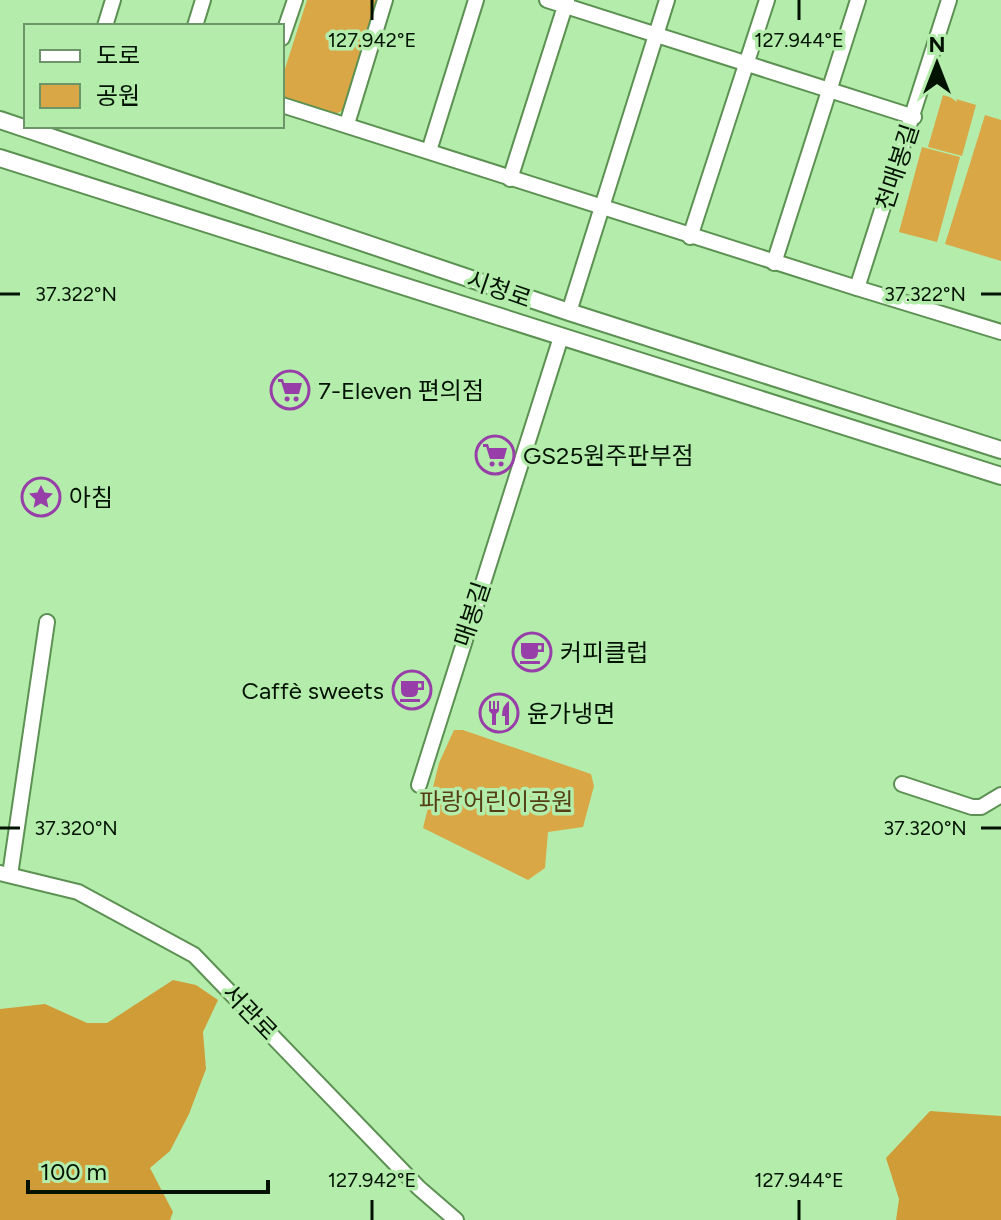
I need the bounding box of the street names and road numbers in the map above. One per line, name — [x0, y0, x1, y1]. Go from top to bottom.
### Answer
street label: 천매봉길 — [870, 121, 924, 213]
street label: 시청로 — [463, 265, 535, 313]
street label: 매봉길 — [448, 578, 496, 650]
street label: 서관로 — [217, 978, 283, 1046]

